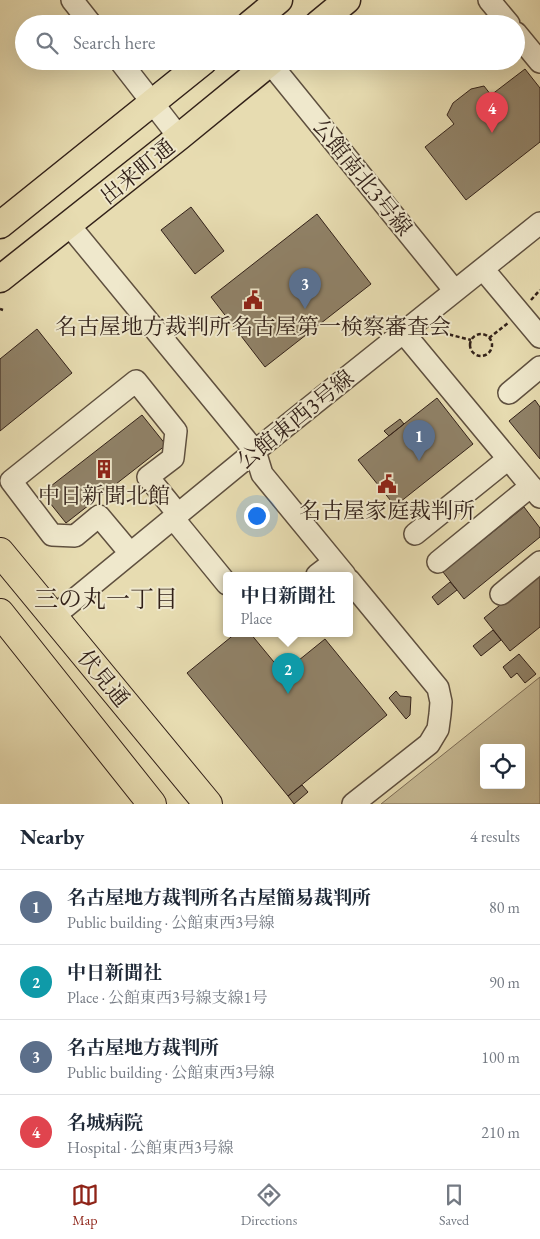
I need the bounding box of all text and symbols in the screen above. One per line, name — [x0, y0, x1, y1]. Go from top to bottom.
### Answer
search box — [15, 15, 525, 70]
icon: search — [33, 29, 61, 57]
text: Search here — [73, 30, 155, 55]
pin: 4 — [476, 92, 508, 133]
street label: 公館南北3号線 — [306, 113, 419, 242]
street label: 出来町通 — [94, 132, 181, 210]
pin: 3 — [289, 268, 321, 309]
public building icon: 名古屋地方裁判所名古屋第一検察審査会 — [242, 289, 264, 311]
place label: 名古屋地方裁判所名古屋第一検察審査会 — [55, 312, 451, 341]
street label: 公館東西3号線 — [231, 363, 360, 476]
pin: 1 — [403, 420, 435, 461]
building icon: 中日新聞北館 — [93, 458, 115, 480]
public building icon: 名古屋家庭裁判所 — [376, 473, 398, 495]
place label: 中日新聞北館 — [38, 481, 170, 510]
place label: 名古屋家庭裁判所 — [299, 496, 475, 525]
your location — [244, 503, 270, 529]
popup — [223, 572, 353, 637]
district label: 三の丸一丁目 — [34, 583, 178, 614]
text: 中日新聞社 — [240, 583, 336, 608]
text: Place — [240, 608, 272, 629]
street label: 伏見通 — [71, 644, 136, 713]
pin: 2 — [272, 653, 304, 694]
map controls — [480, 744, 525, 789]
button: locate — [480, 744, 525, 789]
text: Nearby — [20, 823, 84, 850]
text: 4 results — [470, 826, 520, 847]
text: 名古屋地方裁判所名古屋簡易裁判所 — [67, 885, 371, 910]
text: 1 — [32, 897, 40, 918]
text: 80 m — [489, 897, 520, 918]
text: Public building · 公館東西3号線 — [67, 912, 275, 933]
text: 中日新聞社 — [67, 960, 162, 985]
text: 2 — [32, 972, 40, 993]
text: 90 m — [489, 972, 520, 993]
text: Place · 公館東西3号線支線1号 — [67, 987, 267, 1008]
text: 名古屋地方裁判所 — [67, 1035, 219, 1060]
text: 3 — [32, 1047, 40, 1068]
text: 100 m — [481, 1047, 520, 1068]
text: Public building · 公館東西3号線 — [67, 1062, 275, 1083]
text: 名城病院 — [67, 1110, 143, 1135]
text: 4 — [32, 1122, 40, 1143]
text: 210 m — [481, 1122, 520, 1143]
text: Hospital · 公館東西3号線 — [67, 1137, 234, 1158]
tab: Map — [71, 1181, 99, 1229]
tab: Directions — [241, 1181, 297, 1229]
tab: Saved — [439, 1181, 469, 1229]

